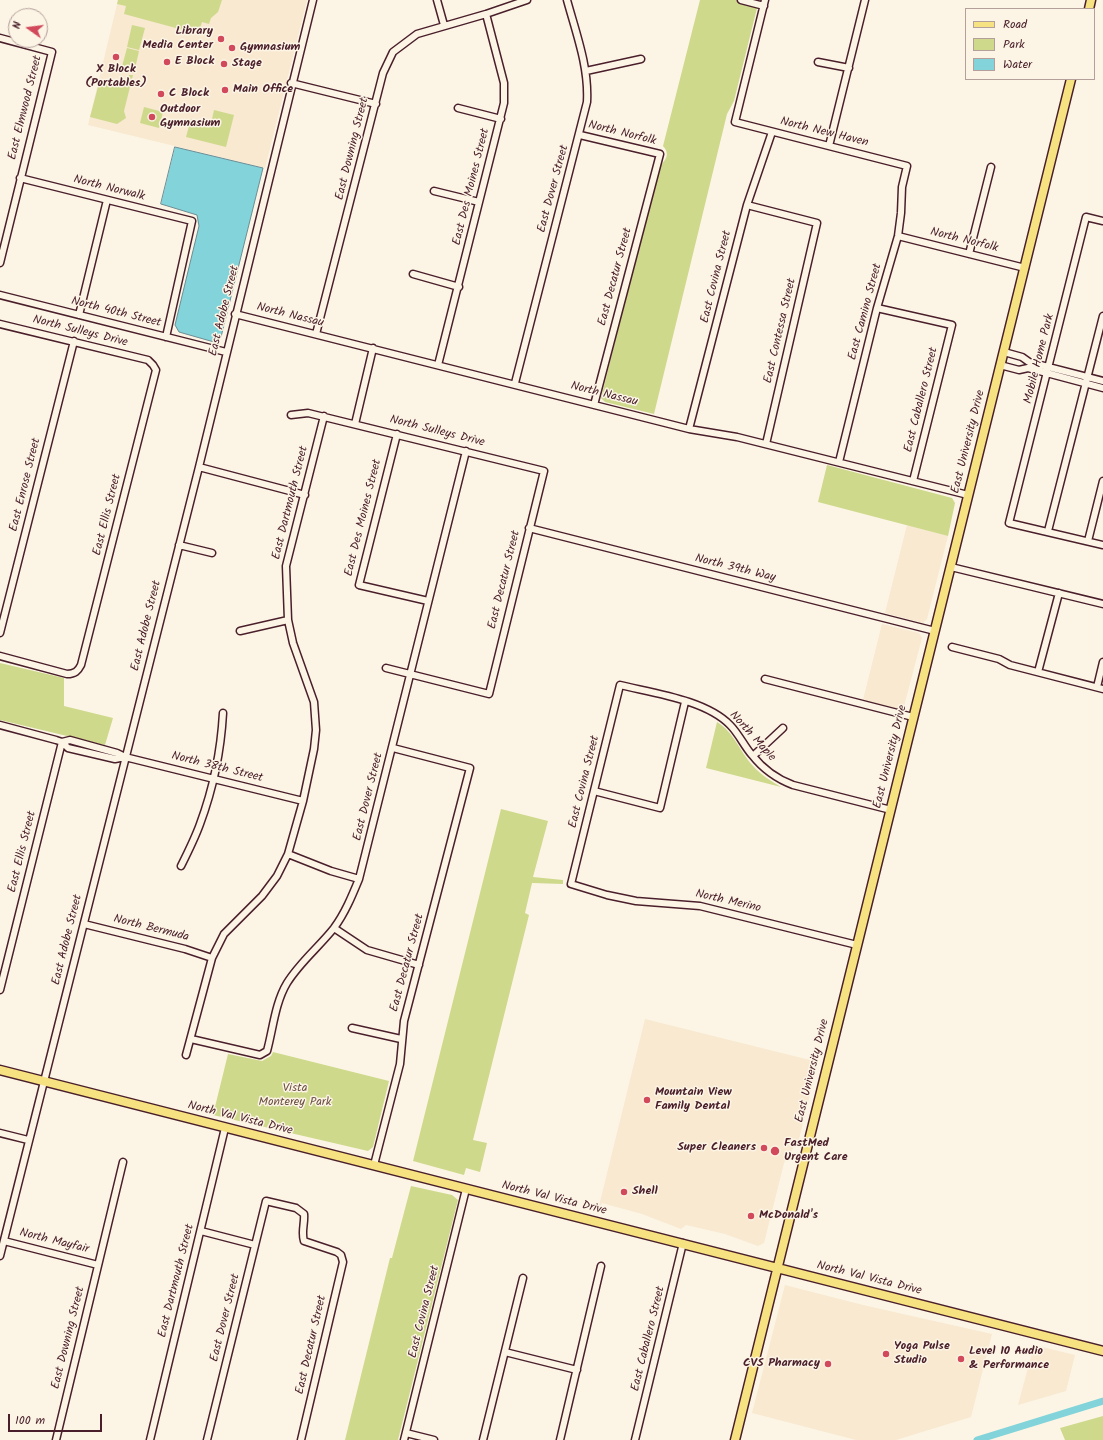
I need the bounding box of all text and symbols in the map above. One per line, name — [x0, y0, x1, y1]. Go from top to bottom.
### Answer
north arrow — [8, 8, 48, 48]
legend — [965, 8, 1095, 80]
text: Road — [1003, 15, 1027, 34]
text: N — [8, 20, 27, 31]
place label: Library Media Center — [142, 25, 213, 53]
marker: Library Media Center — [216, 34, 226, 44]
text: Park — [1003, 35, 1025, 54]
place label: Gymnasium — [240, 41, 300, 55]
marker: Gymnasium — [227, 43, 237, 53]
marker: X Block (Portables) — [111, 52, 121, 62]
street label: East Elmwood Street — [6, 54, 46, 162]
place label: E Block — [175, 55, 214, 69]
text: Water — [1003, 55, 1032, 74]
marker: E Block — [162, 57, 172, 67]
place label: Stage — [232, 57, 262, 71]
marker: Stage — [219, 59, 229, 69]
place label: X Block (Portables) — [85, 63, 147, 91]
place label: Main Office — [233, 83, 293, 97]
marker: Main Office — [220, 85, 230, 95]
place label: C Block — [169, 87, 209, 101]
marker: C Block — [156, 89, 166, 99]
street label: East Downing Street — [333, 96, 373, 202]
place label: Outdoor Gymnasium — [160, 103, 220, 131]
marker: Outdoor Gymnasium — [147, 112, 157, 122]
street label: North New Haven — [778, 115, 870, 151]
street label: North Norfolk — [587, 119, 657, 149]
street label: East Des Moines Street — [450, 127, 494, 247]
street label: East Dover Street — [535, 144, 573, 234]
street label: North Norwalk — [72, 173, 146, 205]
street label: East Decatur Street — [596, 226, 636, 328]
street label: North Norfolk — [929, 226, 999, 256]
street label: East Covina Street — [699, 229, 735, 325]
street label: East Camino Street — [846, 262, 886, 362]
street label: East Adobe Street — [207, 264, 243, 358]
street label: East Contessa Street — [762, 277, 800, 385]
street label: North 40th Street — [69, 295, 163, 331]
street label: North Nassau — [255, 301, 325, 331]
street label: North Sulleys Drive — [31, 313, 129, 351]
street label: Mobile Home Park — [1022, 313, 1058, 405]
street label: East Caballero Street — [902, 346, 942, 454]
street label: North Nassau — [569, 380, 639, 410]
street label: East University Drive — [949, 389, 989, 495]
street label: North Sulleys Drive — [388, 413, 486, 451]
street label: East Enrose Street — [7, 437, 45, 533]
street label: East Dartmouth Street — [270, 445, 312, 561]
street label: East Des Moines Street — [342, 458, 386, 578]
street label: East Ellis Street — [91, 473, 125, 557]
street label: East Decatur Street — [486, 529, 524, 631]
street label: North 39th Way — [693, 552, 777, 586]
street label: East Adobe Street — [129, 579, 165, 673]
street label: East University Drive — [871, 704, 911, 810]
street label: North Maple — [726, 709, 778, 765]
street label: East Covina Street — [567, 734, 603, 830]
street label: North 38th Street — [170, 750, 264, 786]
street label: East Dover Street — [351, 752, 387, 842]
street label: East Ellis Street — [6, 810, 40, 894]
street label: North Merino — [694, 887, 762, 917]
street label: East Adobe Street — [50, 893, 86, 987]
street label: East Decatur Street — [388, 912, 428, 1014]
street label: North Bermuda — [112, 913, 190, 945]
street label: East University Drive — [793, 1018, 833, 1124]
park label: Vista Monterey Park — [259, 1082, 331, 1110]
place label: Mountain View Family Dental — [655, 1086, 732, 1114]
marker: Mountain View Family Dental — [642, 1095, 652, 1105]
street label: North Val Vista Drive — [186, 1099, 294, 1139]
place label: FastMed Urgent Care — [784, 1137, 848, 1165]
place label: Super Cleaners — [677, 1141, 756, 1155]
marker: Super Cleaners — [759, 1143, 769, 1153]
marker: FastMed Urgent Care — [769, 1145, 781, 1157]
street label: North Val Vista Drive — [500, 1179, 608, 1219]
place label: Shell — [632, 1185, 658, 1199]
marker: Shell — [619, 1187, 629, 1197]
place label: McDonald's — [759, 1209, 818, 1223]
marker: McDonald's — [746, 1211, 756, 1221]
street label: East Dartmouth Street — [156, 1223, 198, 1339]
street label: North Mayfair — [18, 1226, 90, 1258]
street label: North Val Vista Drive — [815, 1259, 923, 1299]
street label: East Covina Street — [407, 1264, 443, 1360]
street label: East Dover Street — [208, 1273, 244, 1363]
street label: East Downing Street — [49, 1285, 89, 1391]
street label: East Caballero Street — [629, 1285, 669, 1393]
street label: East Decatur Street — [294, 1294, 330, 1396]
place label: Yoga Pulse Studio — [894, 1340, 950, 1368]
place label: Level 10 Audio & Performance — [969, 1345, 1049, 1373]
marker: Yoga Pulse Studio — [881, 1349, 891, 1359]
marker: Level 10 Audio & Performance — [956, 1354, 966, 1364]
place label: CVS Pharmacy — [743, 1357, 820, 1371]
marker: CVS Pharmacy — [823, 1359, 833, 1369]
scale bar — [10, 1406, 104, 1432]
text: 100 m — [15, 1411, 45, 1430]

